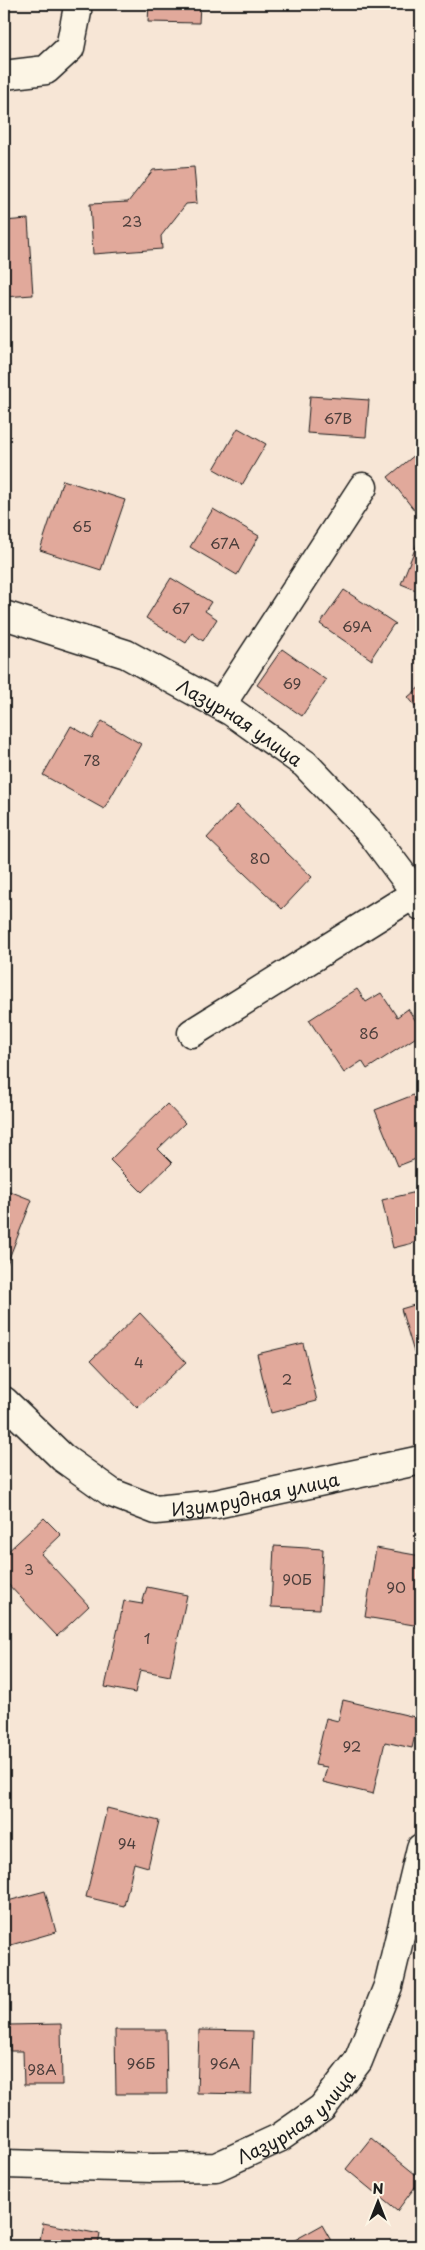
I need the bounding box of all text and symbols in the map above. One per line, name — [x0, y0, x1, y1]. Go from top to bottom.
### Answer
house number: 23 — [122, 209, 142, 232]
house number: 67В — [324, 406, 352, 429]
house number: 65 — [72, 514, 92, 537]
house number: 67А — [210, 531, 240, 554]
house number: 67 — [172, 596, 191, 619]
house number: 69А — [342, 614, 372, 637]
street label: Лазурная улица — [173, 671, 309, 772]
house number: 69 — [283, 671, 301, 694]
house number: 78 — [83, 748, 101, 771]
house number: 80 — [250, 846, 270, 869]
house number: 86 — [359, 1021, 379, 1044]
house number: 4 — [134, 1350, 144, 1373]
house number: 2 — [282, 1367, 292, 1390]
street label: Изумрудная улица — [170, 1464, 342, 1522]
house number: 3 — [24, 1557, 34, 1580]
house number: 90Б — [282, 1567, 312, 1590]
house number: 90 — [386, 1575, 406, 1598]
house number: 1 — [144, 1626, 150, 1649]
house number: 92 — [343, 1734, 361, 1757]
house number: 94 — [118, 1831, 136, 1854]
house number: 96Б — [127, 2051, 156, 2074]
house number: 96А — [210, 2051, 240, 2074]
house number: 98А — [27, 2057, 57, 2080]
street label: Лазурная улица — [232, 2062, 361, 2169]
north arrow — [352, 2178, 402, 2228]
text: N — [372, 2178, 384, 2199]

